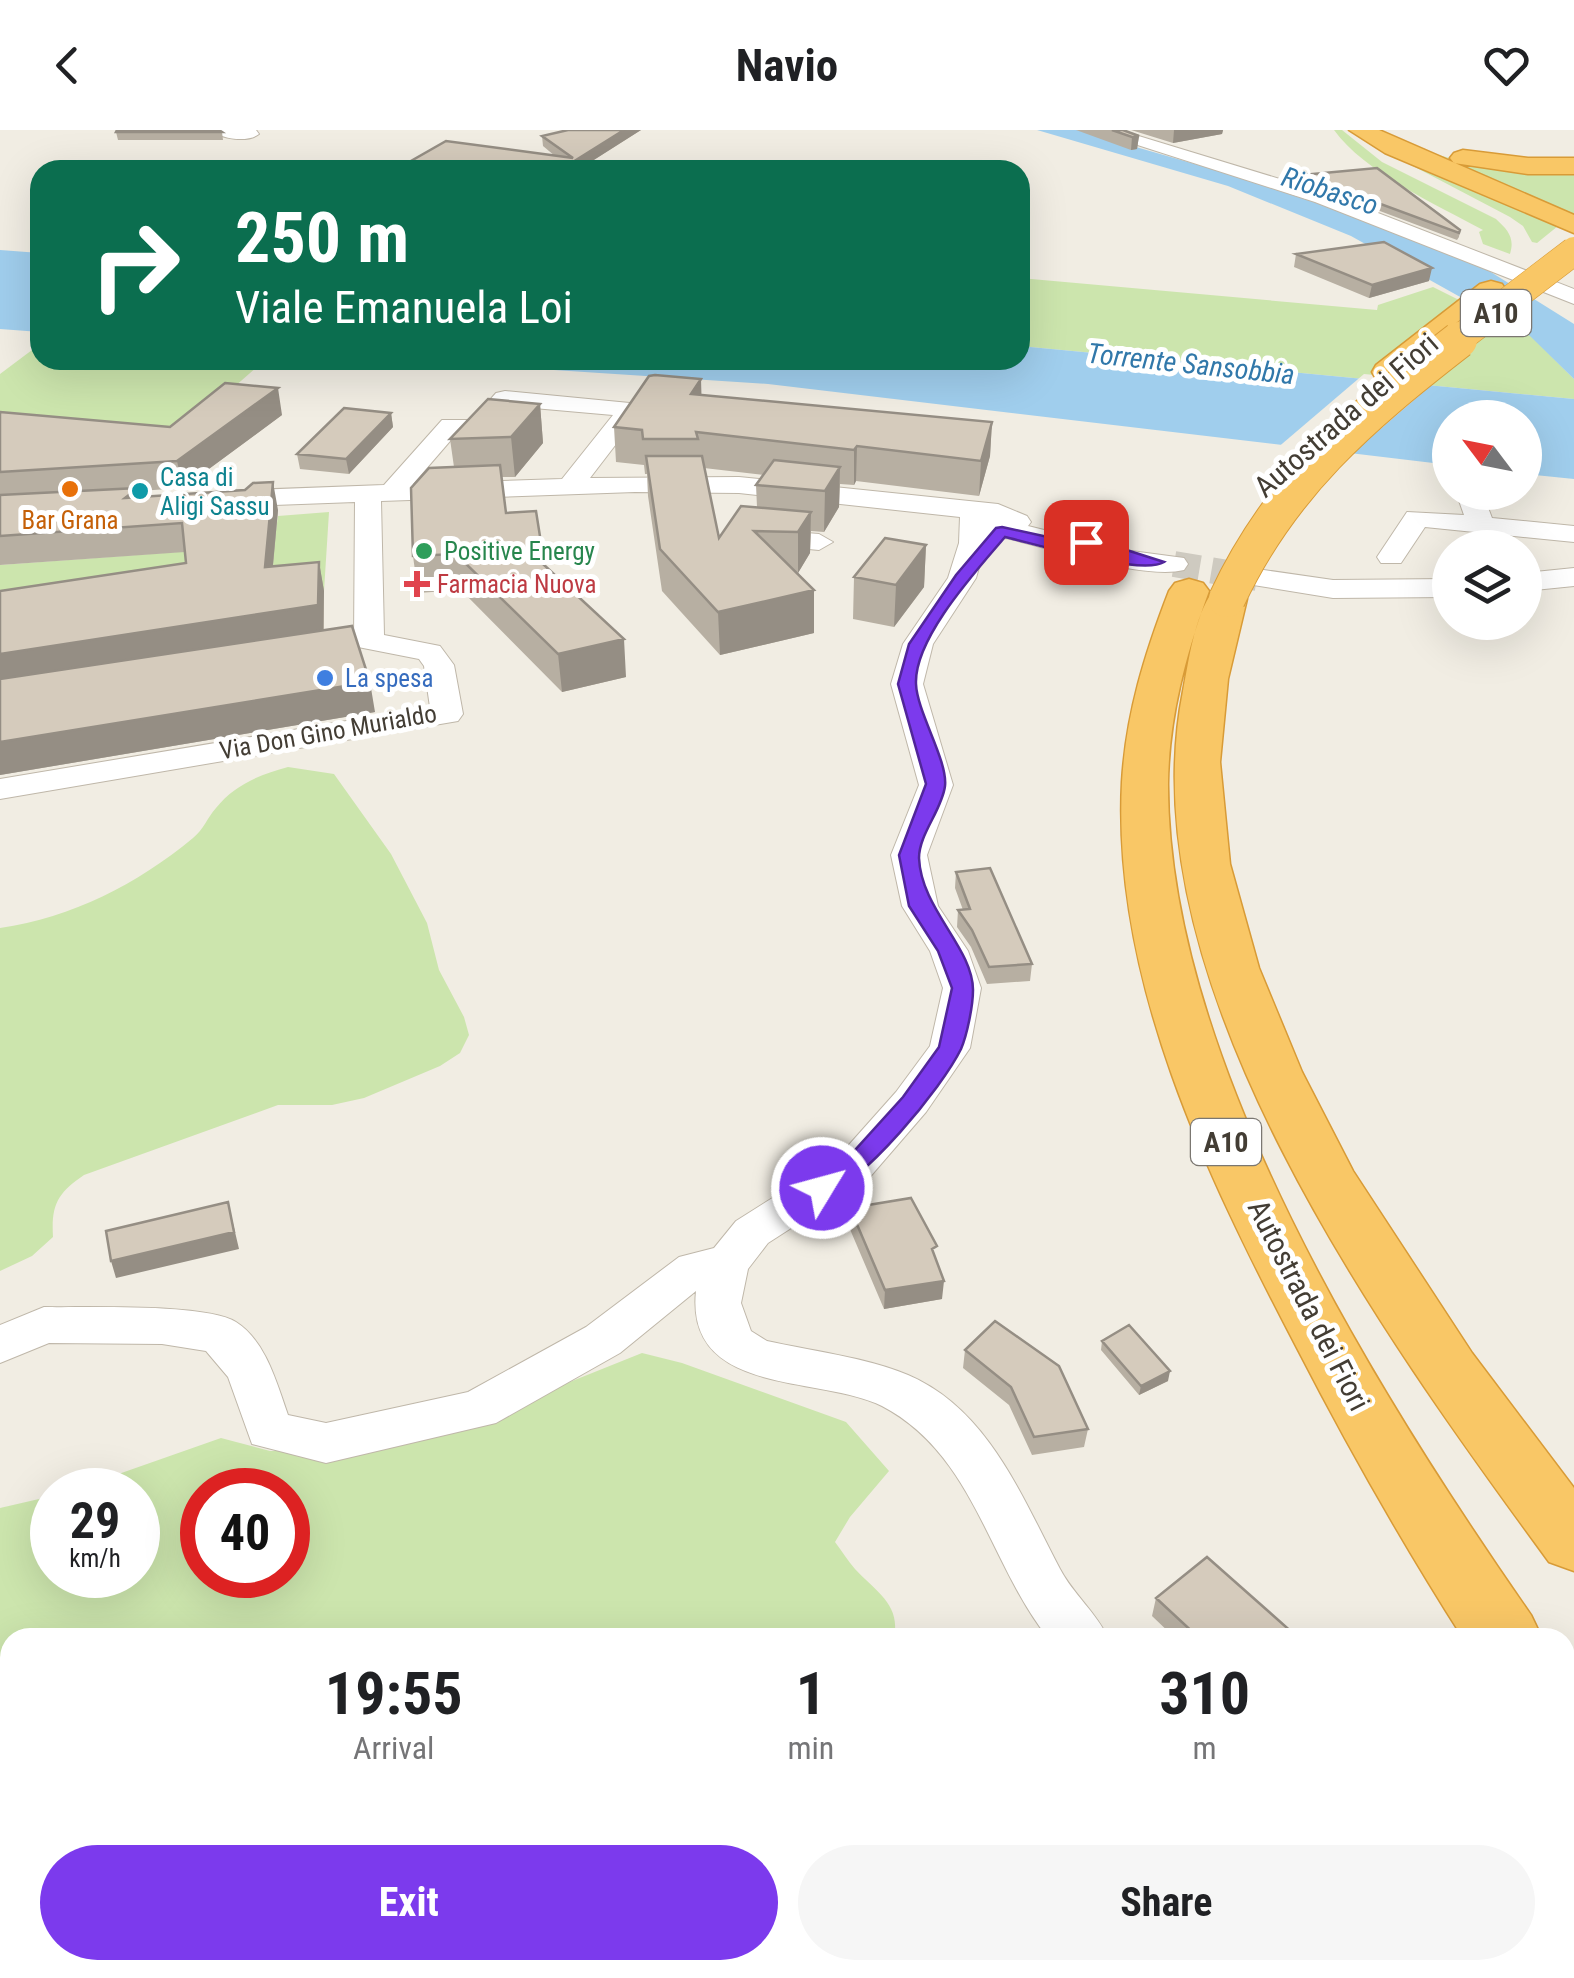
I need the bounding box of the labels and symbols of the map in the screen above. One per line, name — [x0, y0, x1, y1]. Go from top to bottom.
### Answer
water label: Riobasco — [1278, 160, 1382, 222]
road number: A10 — [1461, 290, 1531, 336]
street label: Autostrada dei Fiori — [1247, 326, 1445, 504]
water label: Torrente Sansobbia — [1086, 337, 1296, 391]
north arrow — [1432, 400, 1542, 510]
place label: Casa di Aligi Sassu — [160, 463, 270, 521]
marker: Bar Grana — [59, 478, 81, 500]
marker: Casa di Aligi Sassu — [129, 480, 151, 502]
pin — [1044, 500, 1129, 585]
place label: Bar Grana — [22, 506, 118, 535]
place label: Positive Energy — [444, 537, 595, 566]
marker: Positive Energy — [413, 540, 435, 562]
place label: Farmacia Nuova — [437, 570, 596, 599]
marker: Farmacia Nuova — [406, 573, 428, 595]
place label: La spesa — [345, 664, 433, 693]
marker: La spesa — [314, 667, 336, 689]
street label: Via Don Gino Murialdo — [217, 699, 439, 765]
road number: A10 — [1191, 1119, 1261, 1165]
position arrow — [770, 1136, 874, 1240]
street label: Autostrada dei Fiori — [1241, 1194, 1377, 1416]
speed limit sign: 40 — [180, 1468, 310, 1598]

